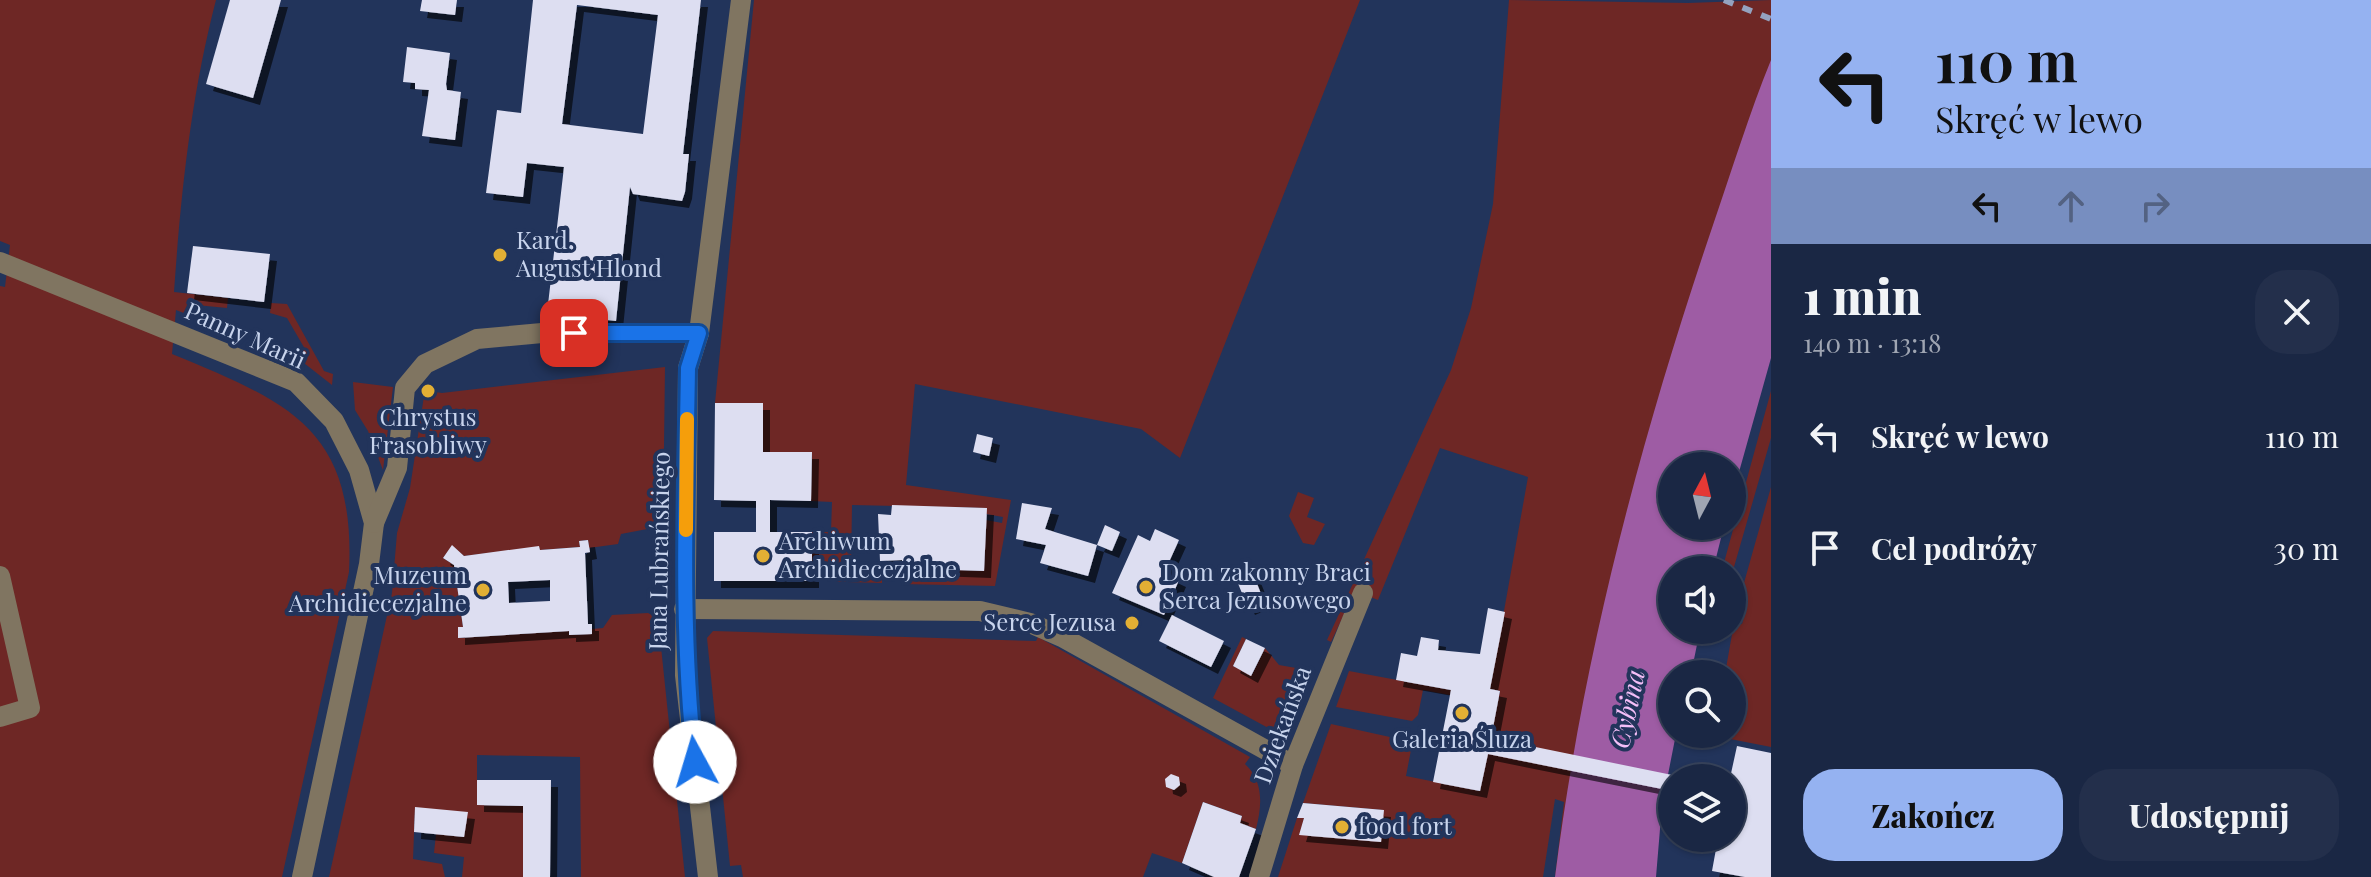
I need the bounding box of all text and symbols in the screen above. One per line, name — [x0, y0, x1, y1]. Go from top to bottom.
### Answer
text: 110 m — [1935, 22, 2078, 97]
icon: left — [1803, 32, 1907, 136]
text: Skręć w lewo — [1935, 94, 2143, 142]
icon: left — [1965, 184, 2009, 228]
icon: ahead — [2049, 184, 2093, 228]
icon: right — [2133, 184, 2177, 228]
place label: Kard. August Hlond — [515, 223, 662, 283]
marker: Kard. August Hlond — [491, 246, 509, 264]
text: 1 min — [1803, 263, 1921, 327]
button: close — [2255, 270, 2339, 354]
street label: Panny Marii — [180, 293, 311, 375]
pin — [540, 299, 608, 367]
icon: arrive — [552, 311, 596, 355]
text: 140 m · 13:18 — [1803, 325, 1941, 360]
marker: Chrystus Frasobliwy — [419, 382, 437, 400]
place label: Chrystus Frasobliwy — [369, 400, 487, 460]
icon: left — [1803, 414, 1847, 458]
text: Skręć w lewo — [1871, 416, 2049, 456]
text: 110 m — [2265, 416, 2339, 456]
street label: Jana Lubrańskiego — [640, 451, 676, 651]
north arrow — [1658, 452, 1746, 540]
map controls — [1658, 452, 1746, 852]
place label: Archiwum Archidiecezjalne — [778, 524, 957, 584]
icon: arrive — [1803, 526, 1847, 570]
text: Cel podróży — [1871, 528, 2037, 568]
text: 30 m — [2273, 528, 2339, 568]
marker: Archiwum Archidiecezjalne — [754, 547, 772, 565]
place label: Dom zakonny Braci Serca Jezusowego — [1162, 555, 1371, 615]
button: sound — [1658, 556, 1746, 644]
place label: Muzeum Archidiecezjalne — [288, 558, 467, 618]
marker: Dom zakonny Braci Serca Jezusowego — [1137, 578, 1155, 596]
marker: Muzeum Archidiecezjalne — [474, 581, 492, 599]
place label: Serce Jezusa — [983, 605, 1116, 637]
marker: Serce Jezusa — [1123, 614, 1141, 632]
button: search — [1658, 660, 1746, 748]
street label: Dziekańska — [1245, 661, 1317, 788]
water label: Cybina — [1601, 666, 1652, 751]
marker: Galeria Śluza — [1453, 704, 1471, 722]
position arrow — [653, 720, 737, 804]
place label: Galeria Śluza — [1392, 722, 1532, 754]
button: layers — [1658, 764, 1746, 852]
button: Zakończ — [1803, 769, 2063, 861]
button: Udostępnij — [2079, 769, 2339, 861]
place label: food fort — [1358, 809, 1452, 841]
marker: food fort — [1333, 818, 1351, 836]

